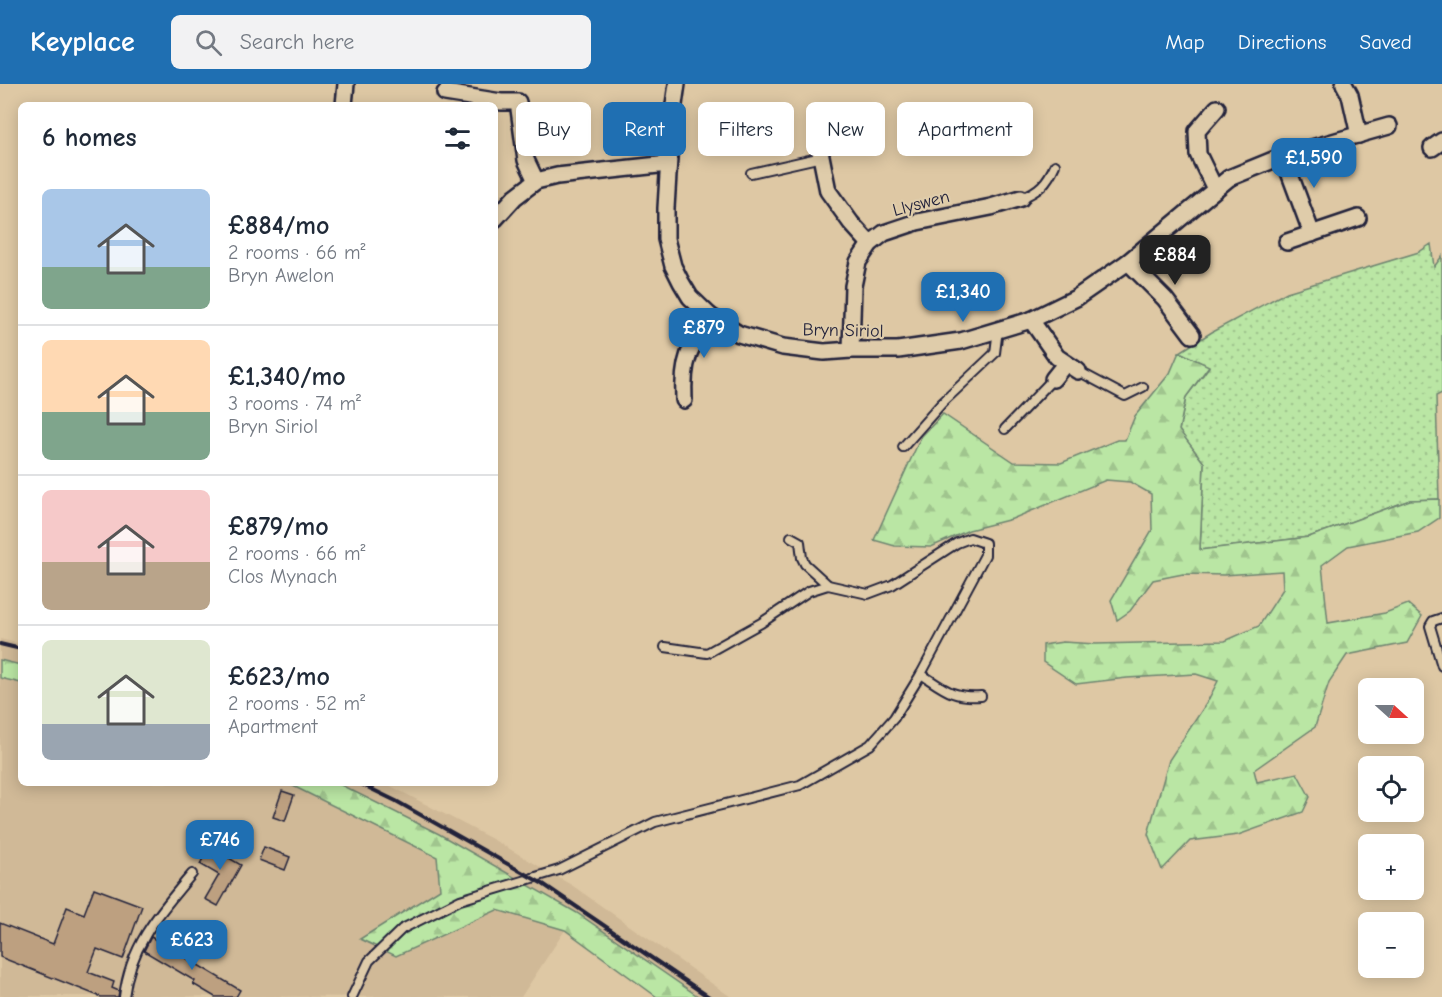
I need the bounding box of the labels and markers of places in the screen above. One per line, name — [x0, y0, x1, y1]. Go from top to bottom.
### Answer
pin: £1,590 — [1265, 138, 1363, 189]
pin: £884 — [1139, 235, 1211, 286]
pin: £1,340 — [914, 272, 1012, 323]
pin: £879 — [668, 308, 740, 359]
pin: £746 — [184, 820, 256, 871]
pin: £623 — [156, 920, 228, 971]

